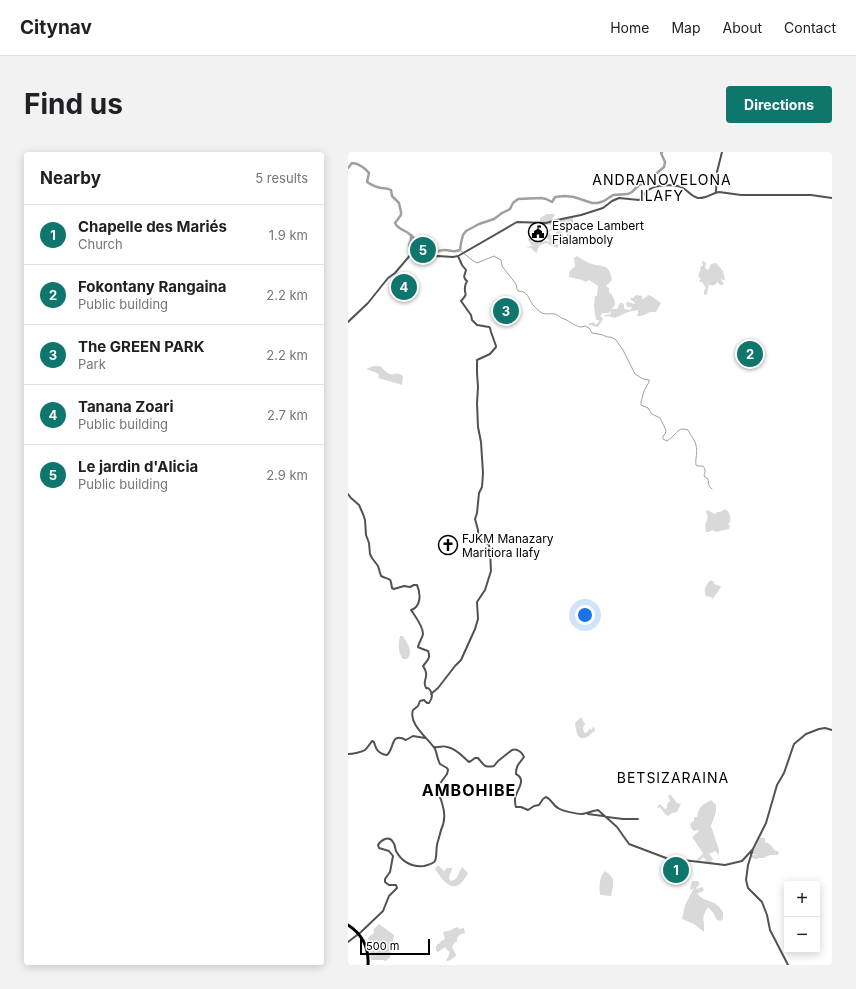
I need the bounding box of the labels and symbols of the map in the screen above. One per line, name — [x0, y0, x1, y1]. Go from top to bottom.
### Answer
district label: ANDRANOVELONA ILAFY — [592, 171, 732, 204]
place label: Espace Lambert Fialamboly — [552, 218, 644, 247]
public building icon: Espace Lambert Fialamboly — [527, 221, 549, 243]
pin: 5 — [410, 235, 436, 265]
pin: 4 — [391, 272, 417, 302]
pin: 3 — [493, 296, 519, 326]
pin: 2 — [737, 339, 763, 369]
place label: FJKM Manazary Maritiora Ilafy — [462, 531, 554, 560]
church icon: FJKM Manazary Maritiora Ilafy — [437, 534, 459, 556]
your location — [575, 605, 595, 625]
district label: BETSIZARAINA — [617, 769, 729, 786]
district label: AMBOHIBE — [422, 780, 516, 800]
pin: 1 — [663, 855, 689, 885]
scale bar — [360, 937, 430, 956]

